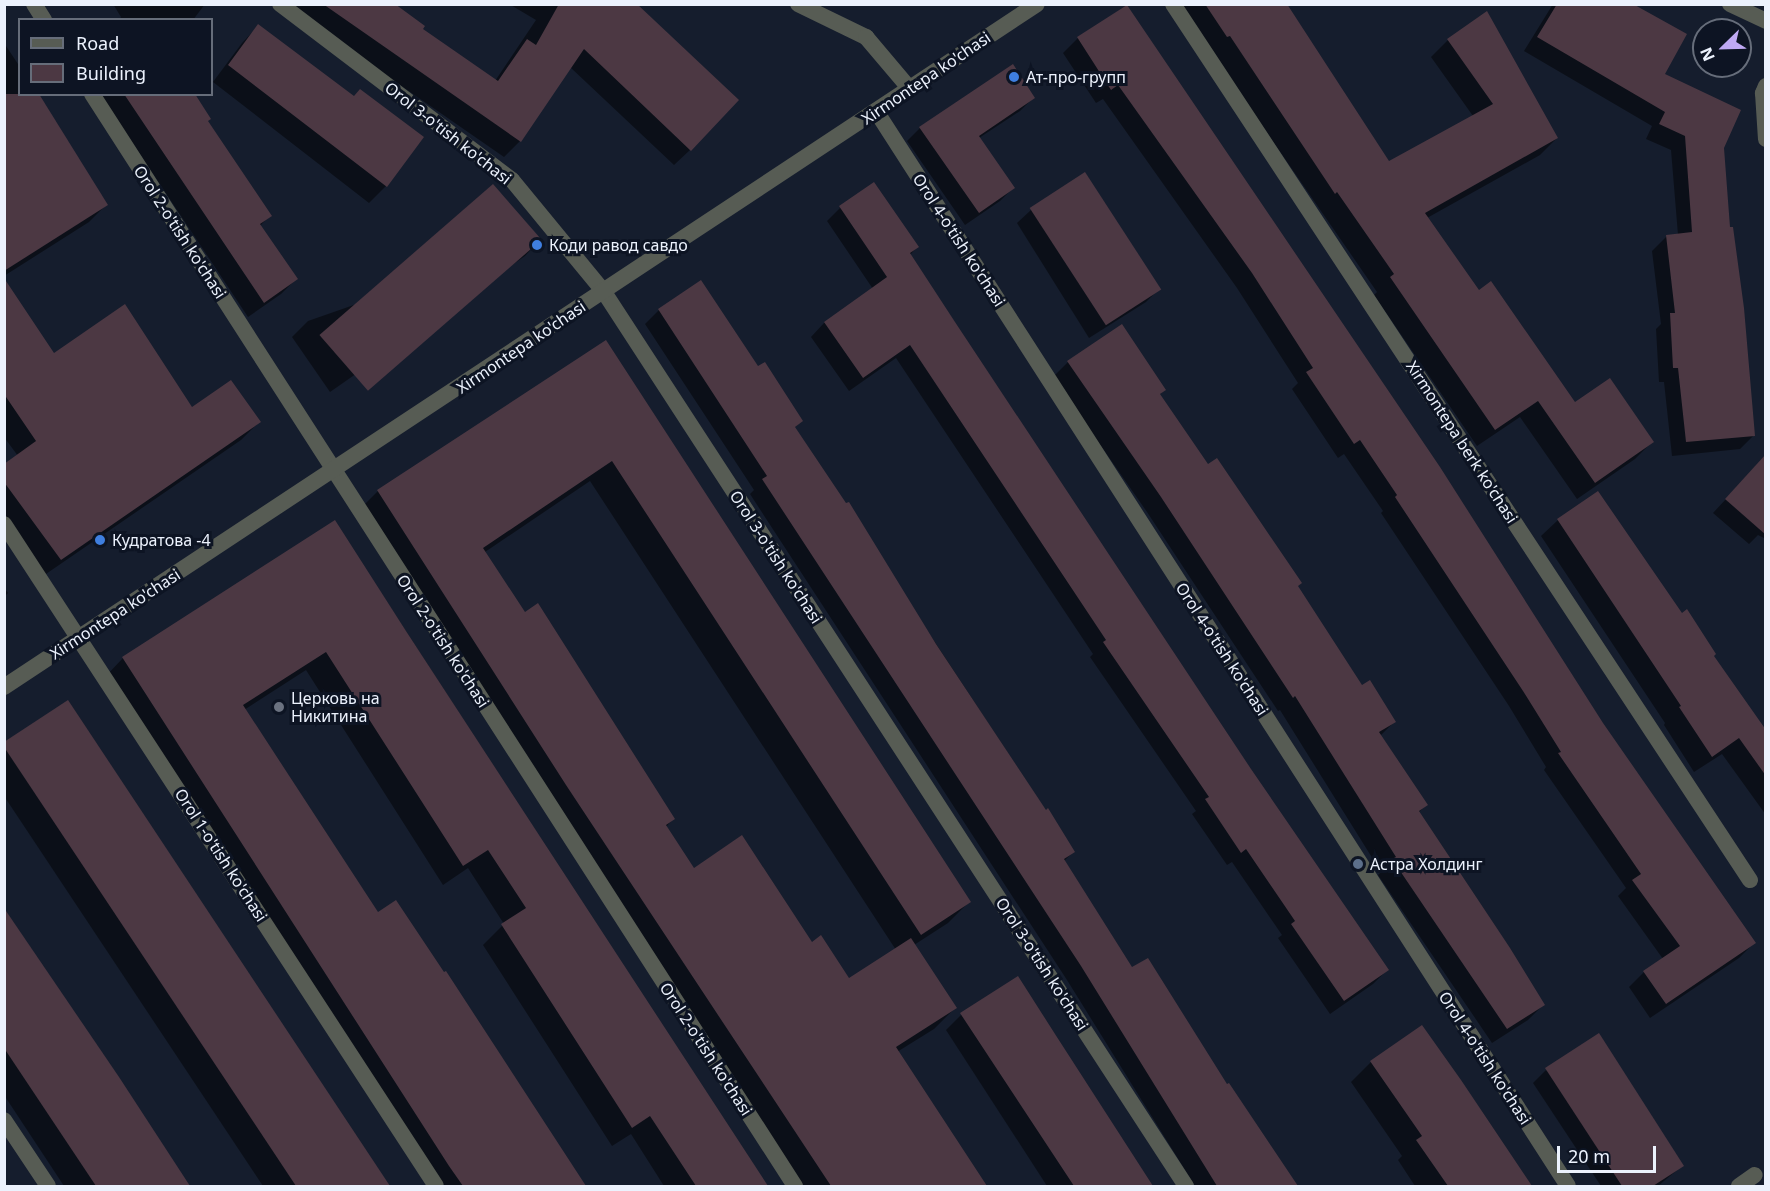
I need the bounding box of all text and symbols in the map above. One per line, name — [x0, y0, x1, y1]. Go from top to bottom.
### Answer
legend — [18, 18, 213, 96]
north arrow — [1692, 18, 1752, 78]
street label: Xirmontepa ko'chasi — [858, 28, 994, 128]
text: Road — [76, 31, 119, 55]
text: N — [1695, 44, 1720, 65]
text: Building — [76, 61, 146, 85]
place label: Ат-про-групп — [1026, 67, 1126, 87]
marker: Ат-про-групп — [1007, 70, 1021, 84]
street label: Orol 3-o'tish ko'chasi — [381, 78, 515, 188]
street label: Orol 2-o'tish ko'chasi — [130, 162, 230, 302]
street label: Orol 4-o'tish ko'chasi — [909, 170, 1009, 310]
place label: Коди равод савдо — [549, 235, 688, 255]
marker: Коди равод савдо — [530, 238, 544, 252]
street label: Xirmontepa ko'chasi — [453, 297, 589, 397]
street label: Xirmontepa berk ko'chasi — [1402, 357, 1522, 527]
street label: Orol 3-o'tish ko'chasi — [726, 487, 826, 627]
place label: Кудратова -4 — [112, 530, 211, 550]
marker: Кудратова -4 — [93, 533, 107, 547]
street label: Xirmontepa ko'chasi — [46, 565, 184, 663]
street label: Orol 2-o'tish ko'chasi — [393, 571, 493, 711]
street label: Orol 4-o'tish ko'chasi — [1172, 579, 1272, 719]
place label: Церковь на Никитина — [291, 688, 380, 726]
marker: Церковь на Никитина — [272, 700, 286, 714]
street label: Orol 1-o'tish ko'chasi — [171, 785, 271, 925]
place label: Астра Холдинг — [1370, 854, 1483, 874]
marker: Астра Холдинг — [1351, 857, 1365, 871]
street label: Orol 3-o'tish ko'chasi — [992, 894, 1092, 1034]
street label: Orol 2-o'tish ko'chasi — [656, 979, 756, 1119]
street label: Orol 4-o'tish ko'chasi — [1435, 988, 1535, 1128]
scale bar — [1560, 1134, 1659, 1172]
text: 20 m — [1568, 1144, 1610, 1168]

